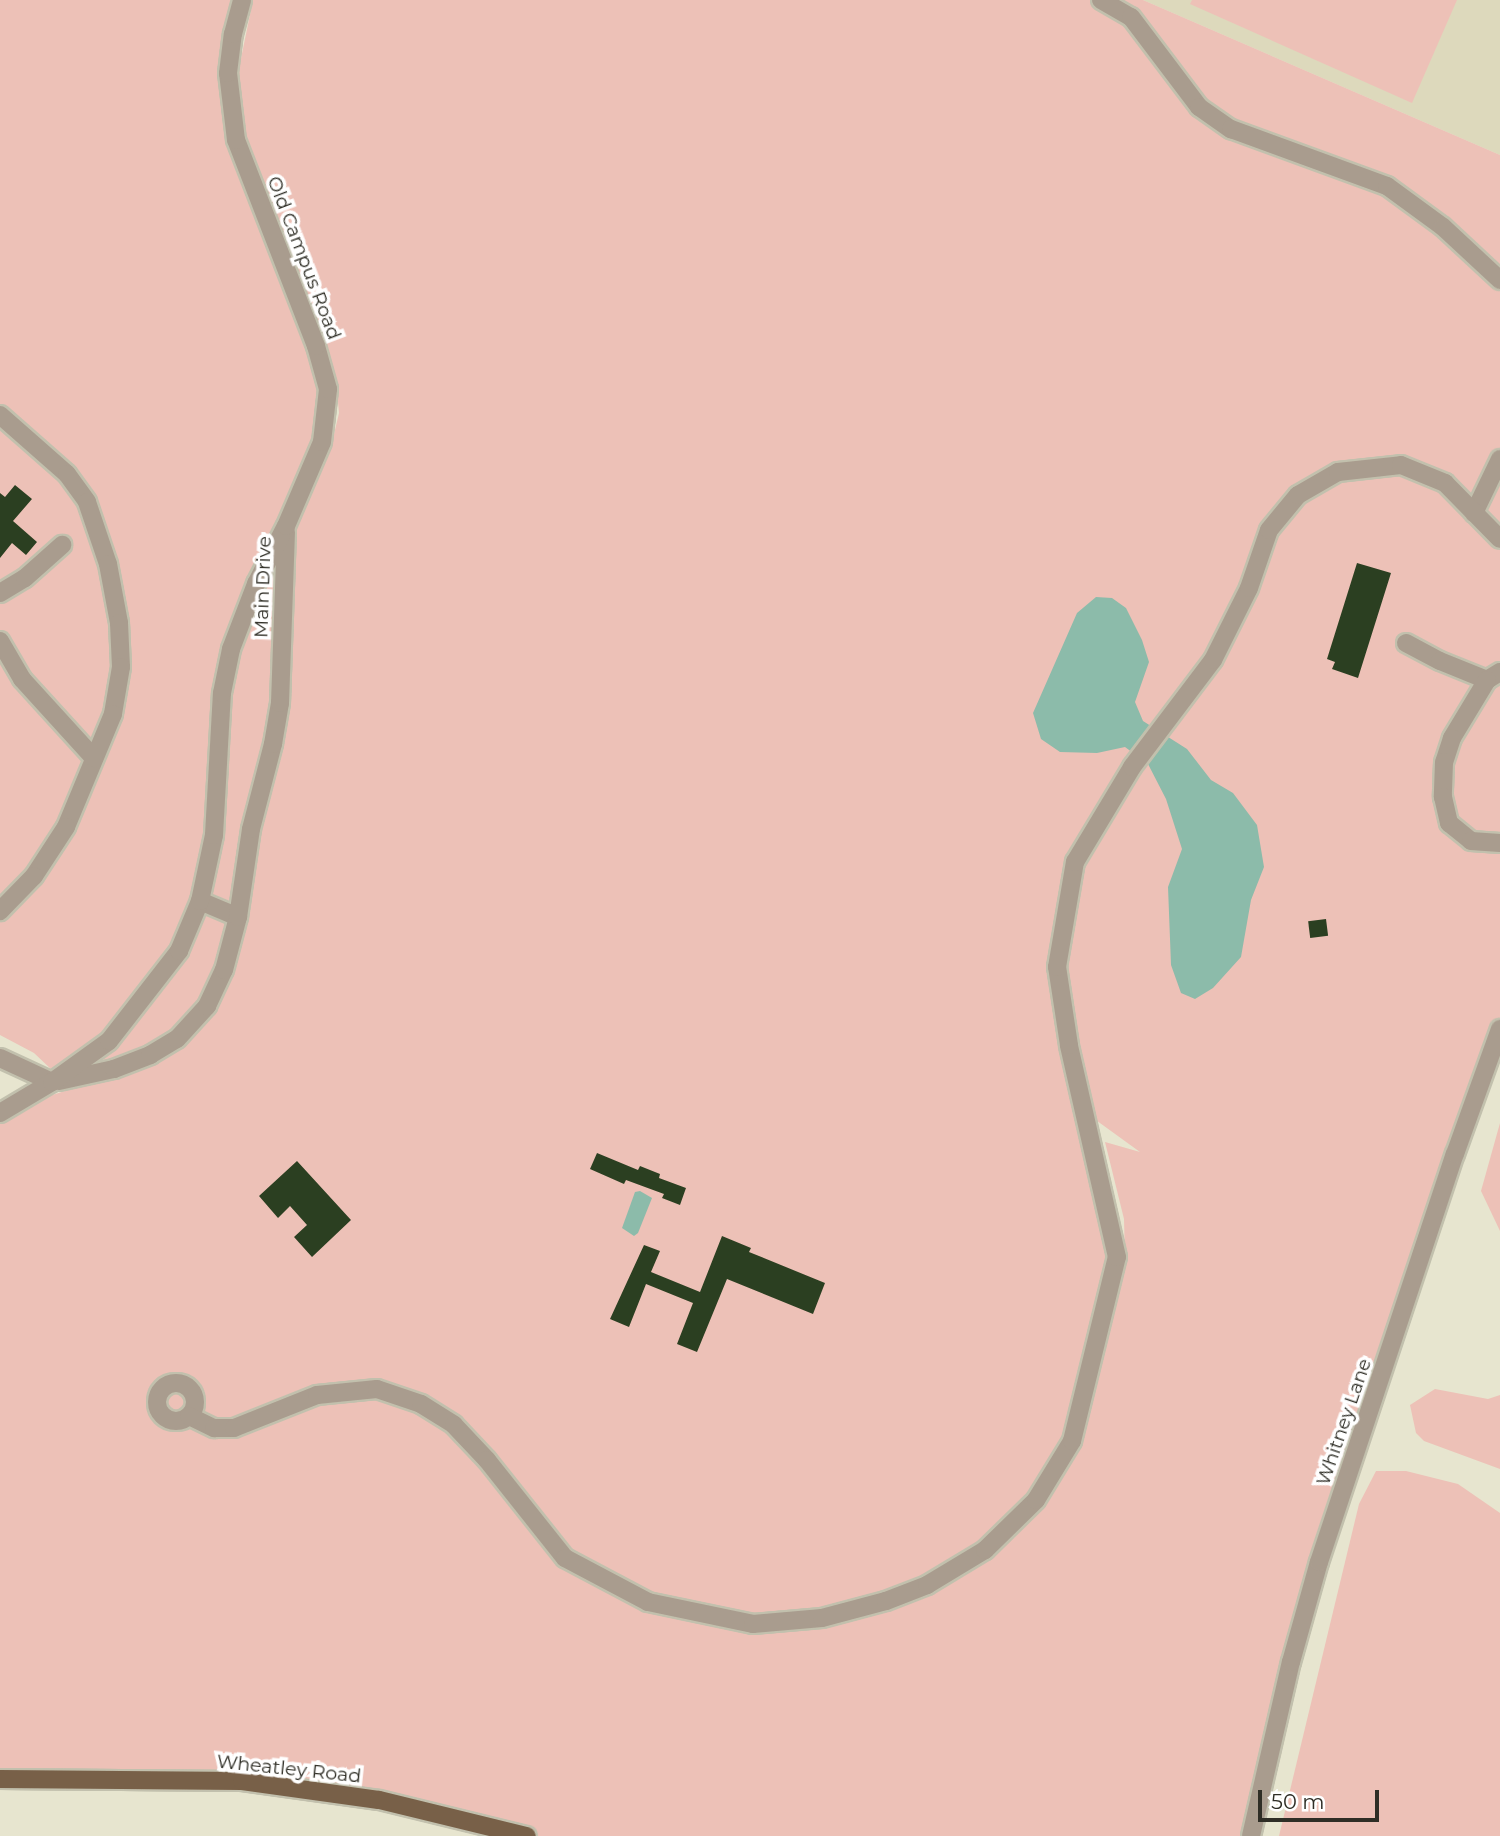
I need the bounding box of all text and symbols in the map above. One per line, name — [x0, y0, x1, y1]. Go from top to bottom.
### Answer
street label: Old Campus Road — [262, 173, 346, 343]
street label: Main Drive — [250, 536, 276, 638]
street label: Whitney Lane — [1312, 1356, 1376, 1488]
street label: Wheatley Road — [216, 1750, 362, 1788]
scale bar — [1262, 1776, 1383, 1820]
text: 50 m — [1271, 1789, 1325, 1814]

